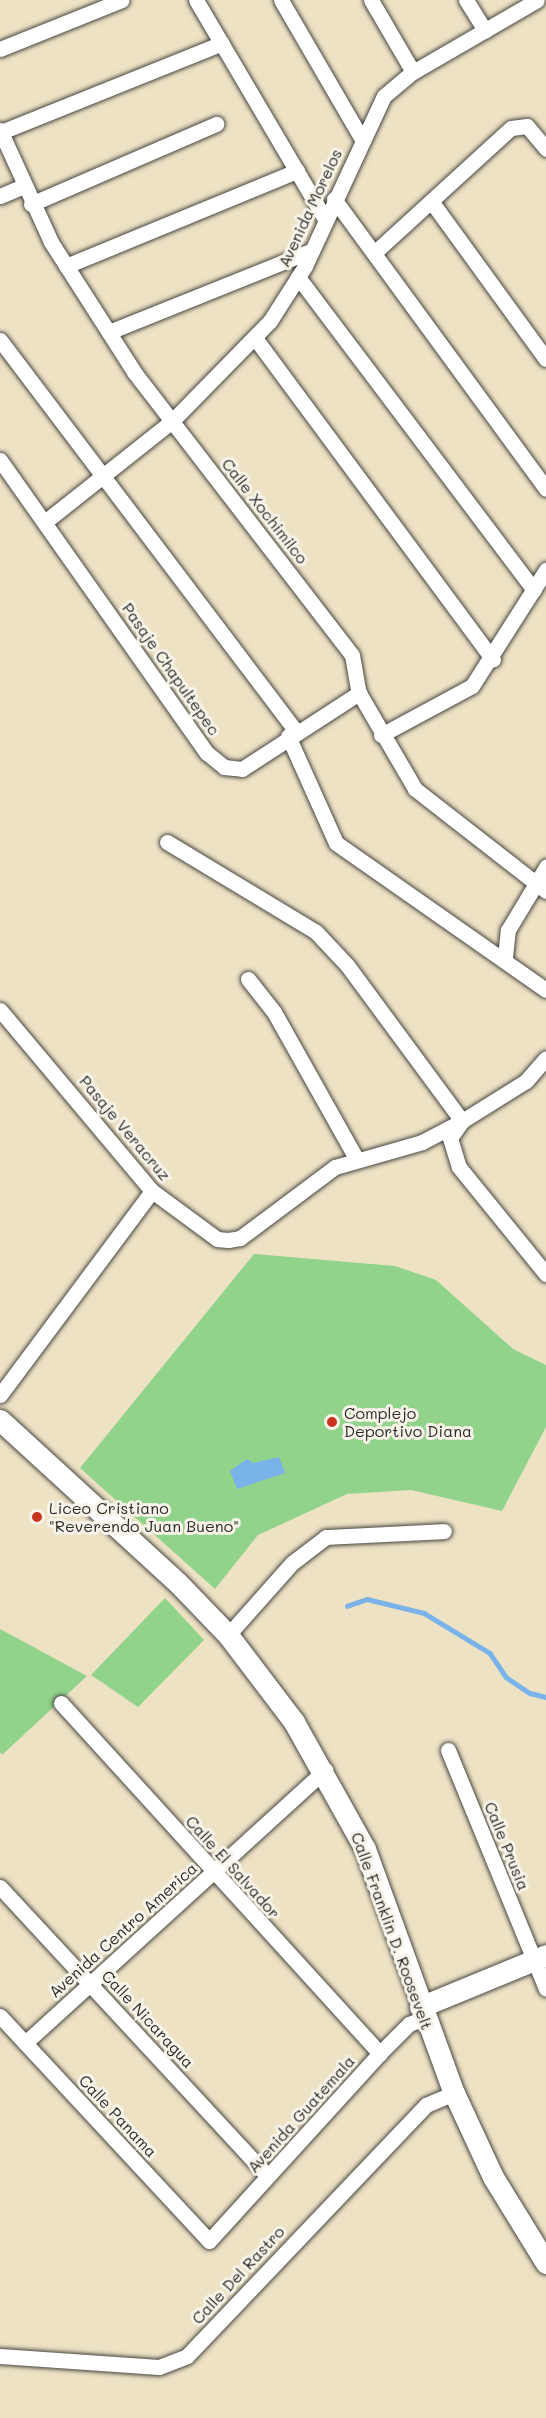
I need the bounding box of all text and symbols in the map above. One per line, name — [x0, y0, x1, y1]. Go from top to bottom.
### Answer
street label: Avenida Morelos — [274, 146, 346, 270]
street label: Calle Xochimilco — [218, 454, 312, 568]
street label: Pasaje Chapultepec — [118, 599, 224, 739]
street label: Pasaje Veracruz — [75, 1072, 175, 1184]
place label: Complejo Deportivo Diana — [344, 1403, 472, 1441]
marker: Complejo Deportivo Diana — [325, 1415, 339, 1429]
place label: Liceo Cristiano "Reverendo Juan Bueno" — [49, 1498, 239, 1536]
marker: Liceo Cristiano "Reverendo Juan Bueno" — [30, 1510, 44, 1524]
street label: Calle Prusia — [481, 1799, 533, 1893]
street label: Calle El Salvador — [182, 1812, 284, 1922]
street label: Calle Franklin D. Roosevelt — [347, 1830, 437, 2032]
street label: Avenida Centro America — [45, 1858, 201, 2002]
street label: Calle Nicaragua — [98, 1966, 198, 2072]
street label: Avenida Guatemala — [243, 2051, 359, 2177]
street label: Calle Panama — [75, 2071, 161, 2161]
street label: Calle Del Rastro — [188, 2222, 288, 2328]

